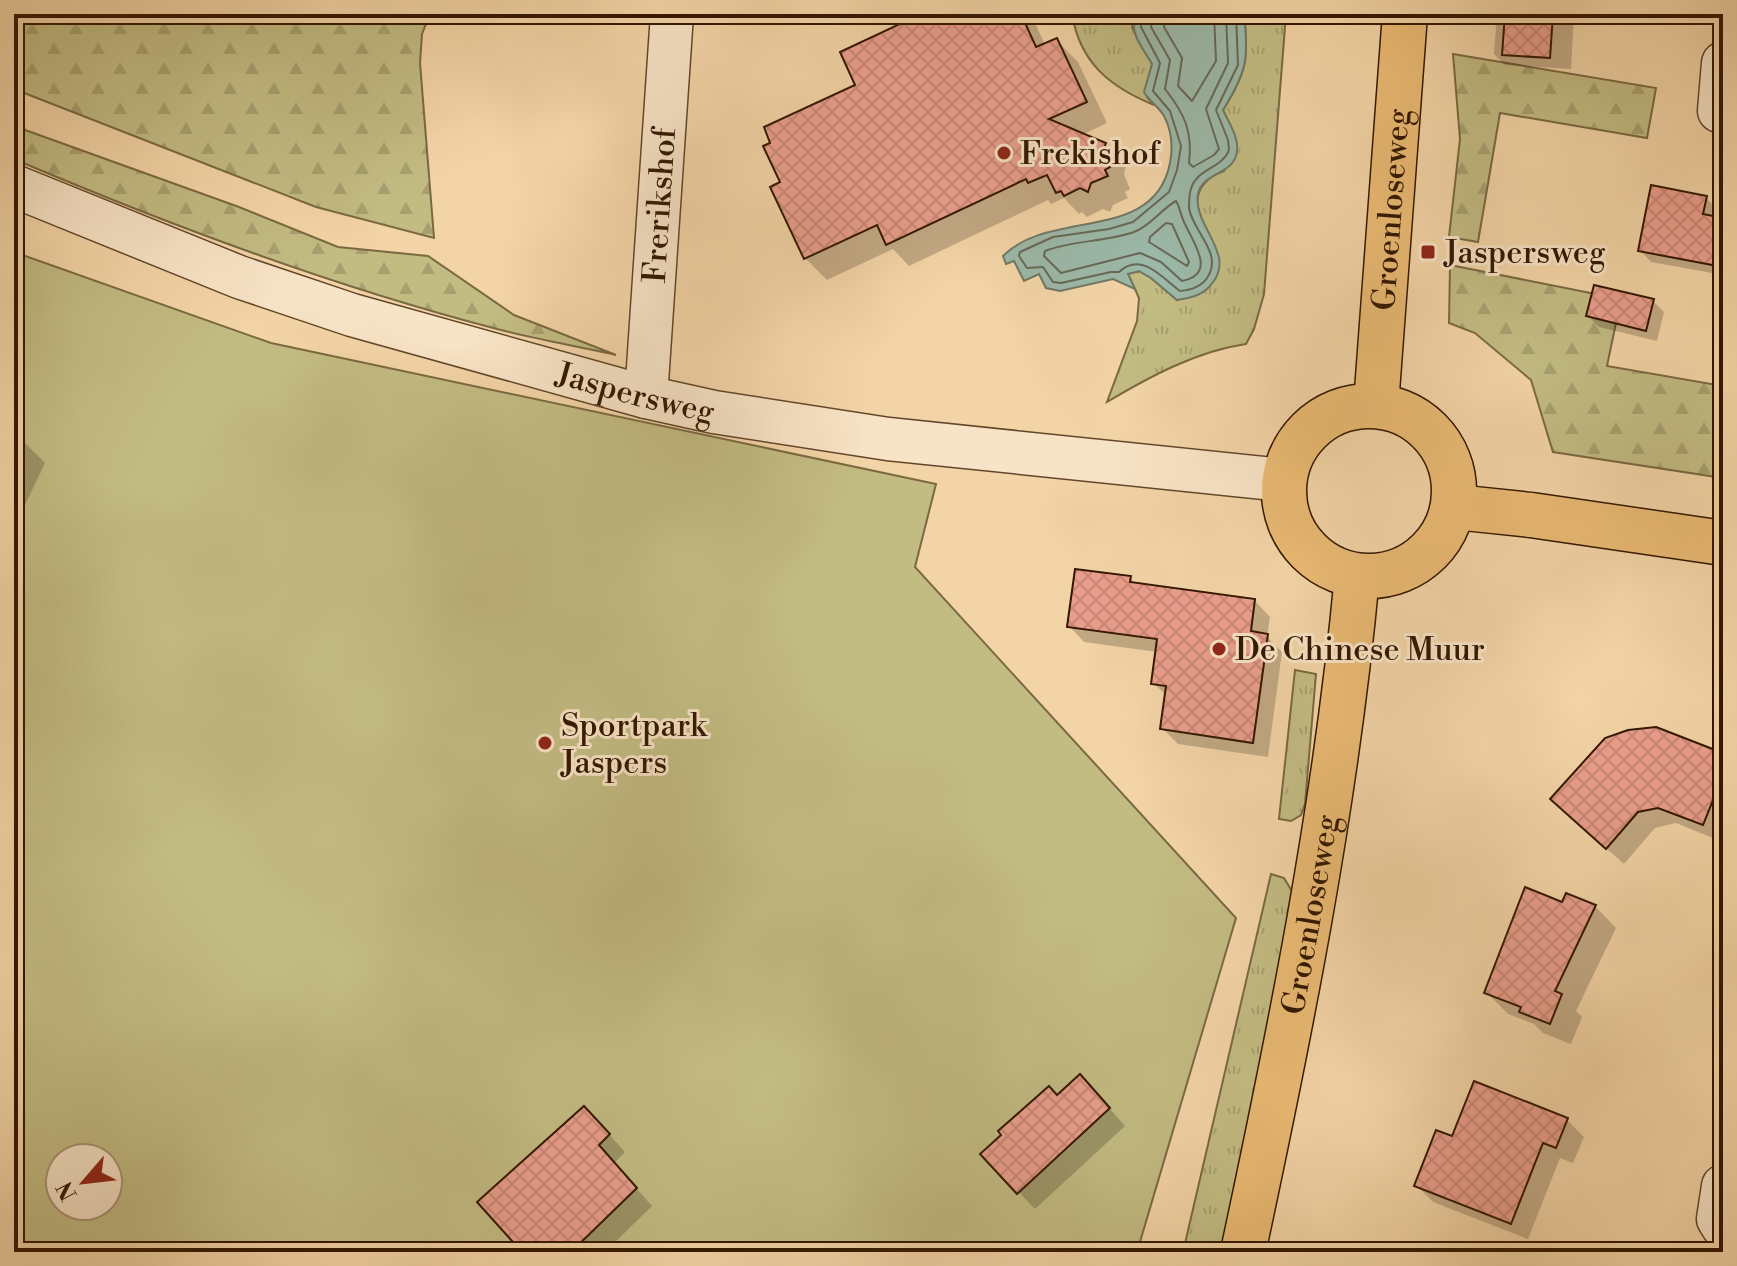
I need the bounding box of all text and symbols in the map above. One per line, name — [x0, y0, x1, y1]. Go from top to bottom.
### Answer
street label: Groenloseweg — [1364, 107, 1419, 312]
street label: Frerikshof — [635, 125, 685, 285]
place label: Frekishof — [1020, 134, 1161, 174]
marker: Frekishof — [995, 144, 1013, 162]
place label: Jaspersweg — [1443, 233, 1606, 273]
marker: Jaspersweg — [1419, 243, 1437, 261]
street label: Jaspersweg — [551, 354, 718, 433]
place label: De Chinese Muur — [1235, 630, 1485, 670]
marker: De Chinese Muur — [1210, 640, 1228, 658]
place label: Sportpark Jaspers — [560, 706, 709, 783]
marker: Sportpark Jaspers — [536, 734, 554, 752]
street label: Groenloseweg — [1273, 811, 1348, 1018]
north arrow — [44, 1142, 124, 1222]
text: N — [51, 1176, 84, 1205]

